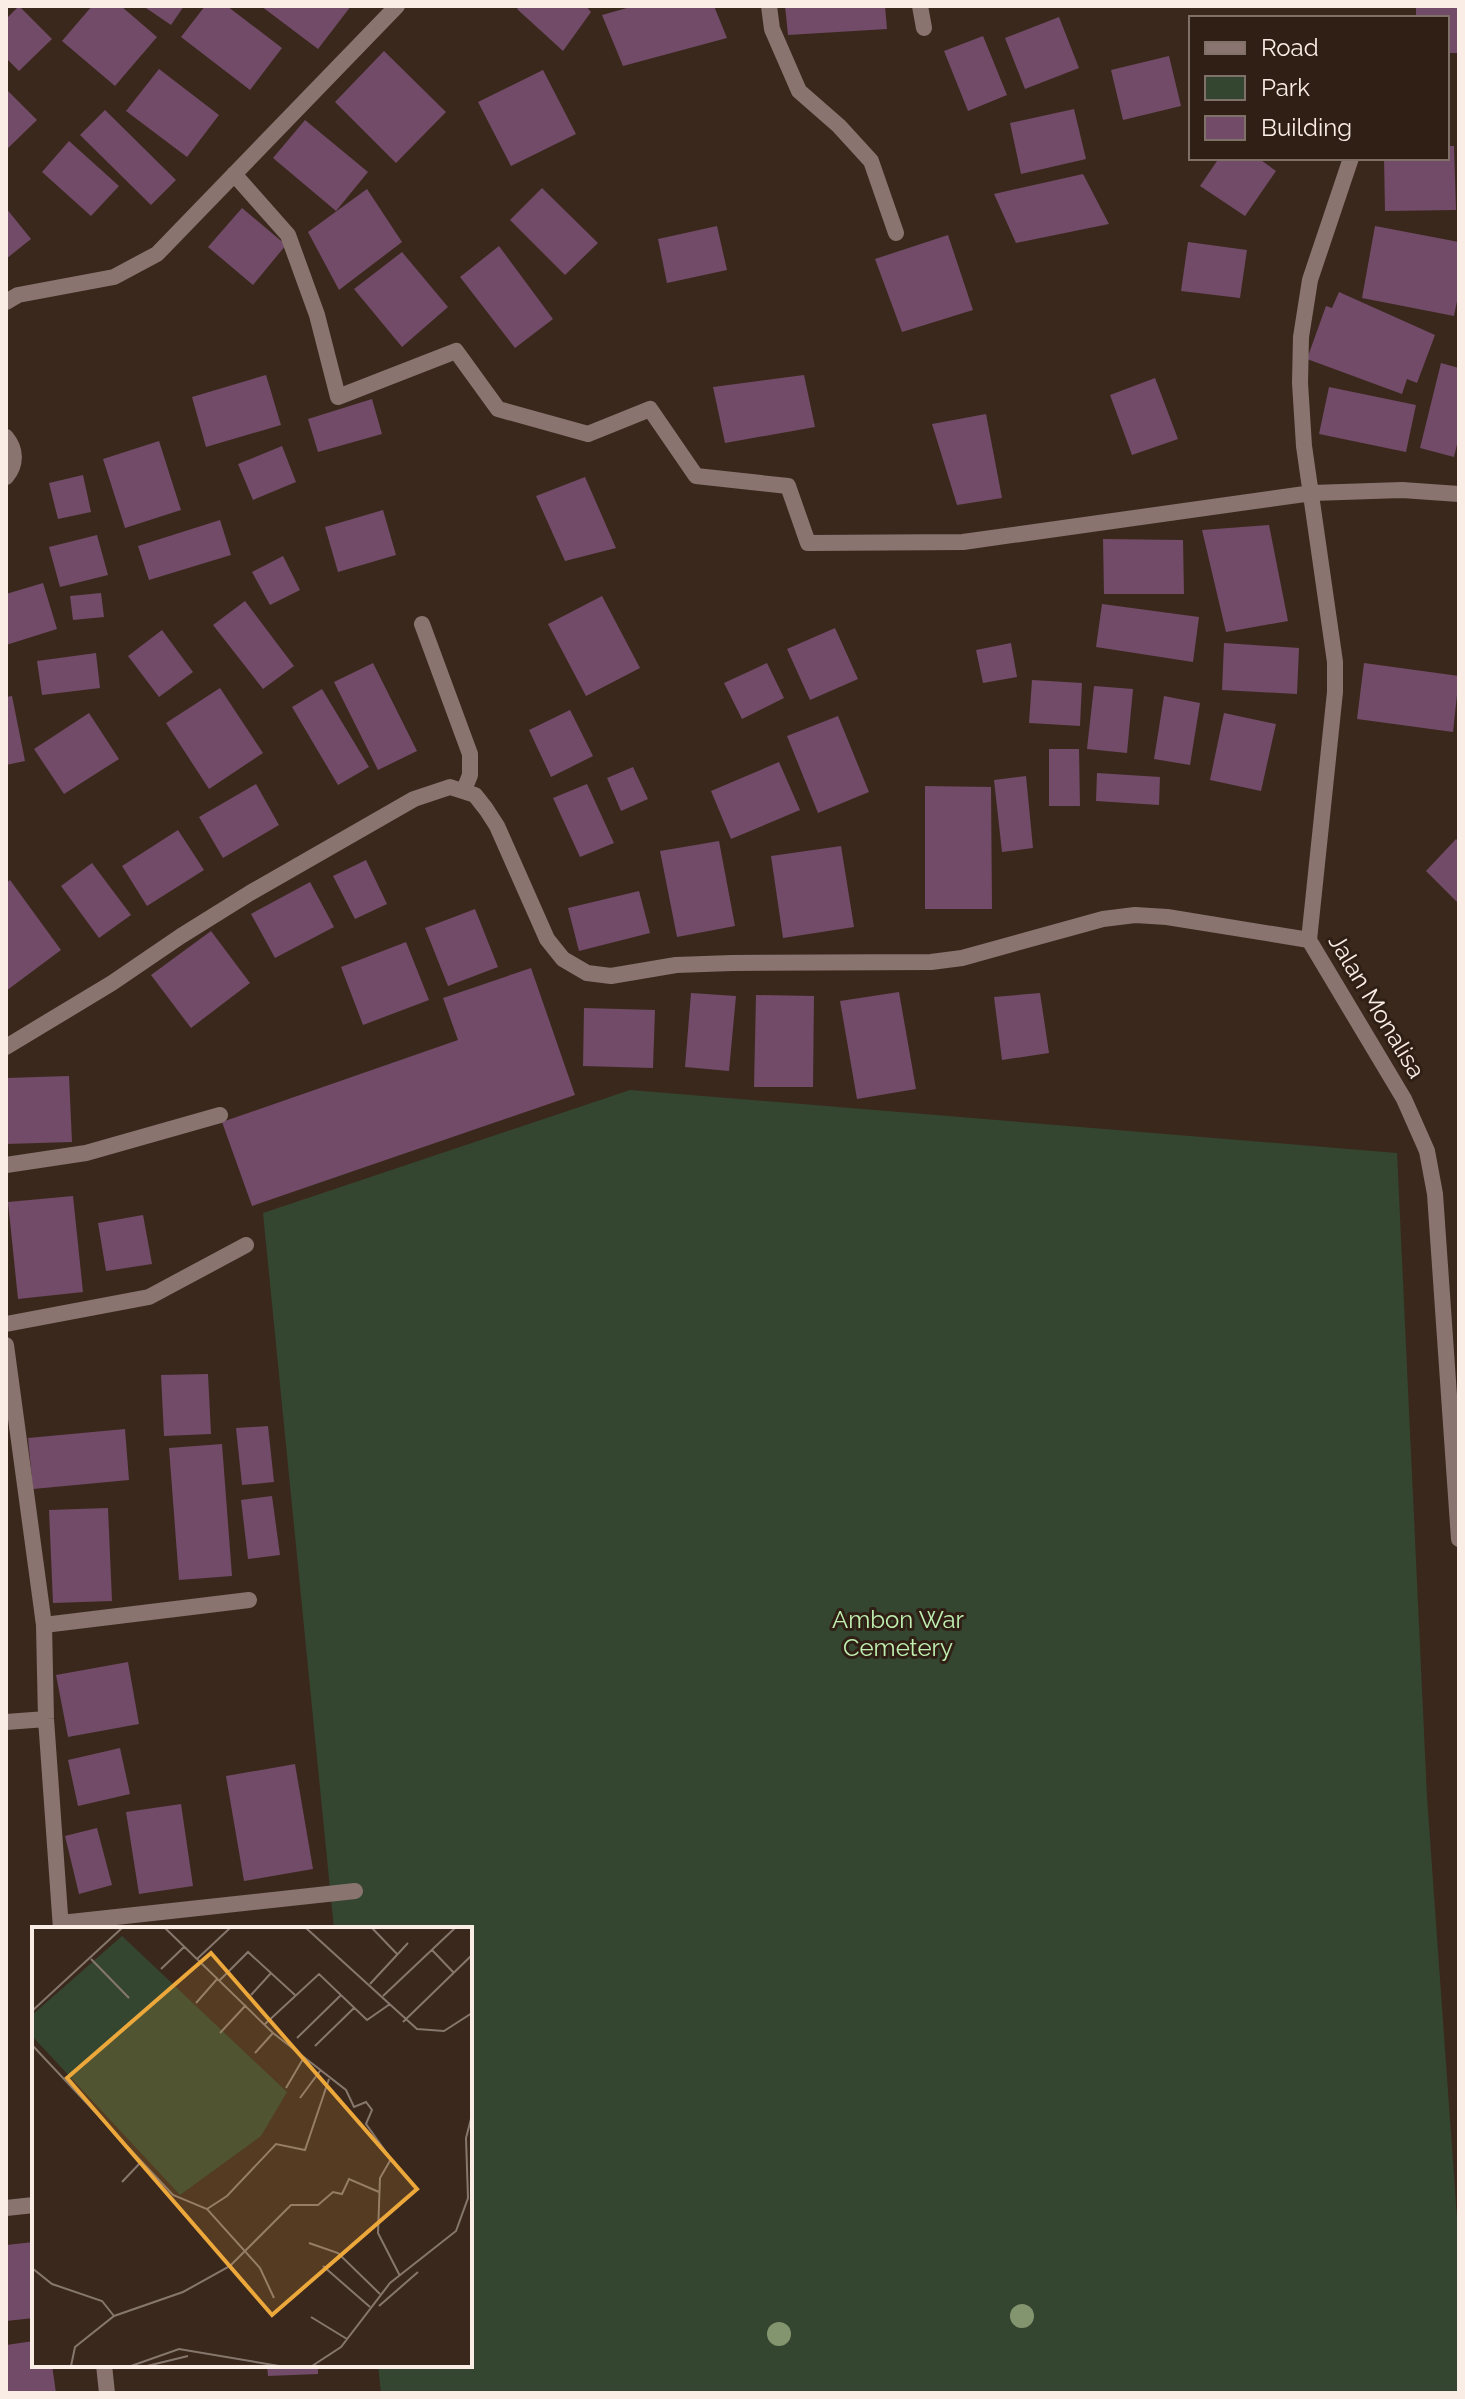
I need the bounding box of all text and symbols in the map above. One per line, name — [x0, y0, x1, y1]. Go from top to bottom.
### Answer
legend — [1189, 16, 1449, 160]
text: Road — [1261, 33, 1319, 62]
text: Park — [1261, 73, 1310, 102]
text: Building — [1261, 113, 1352, 142]
street label: Jalan Monalisa — [1323, 929, 1431, 1083]
park label: Ambon War Cemetery — [832, 1605, 965, 1662]
inset map — [32, 1927, 472, 2367]

